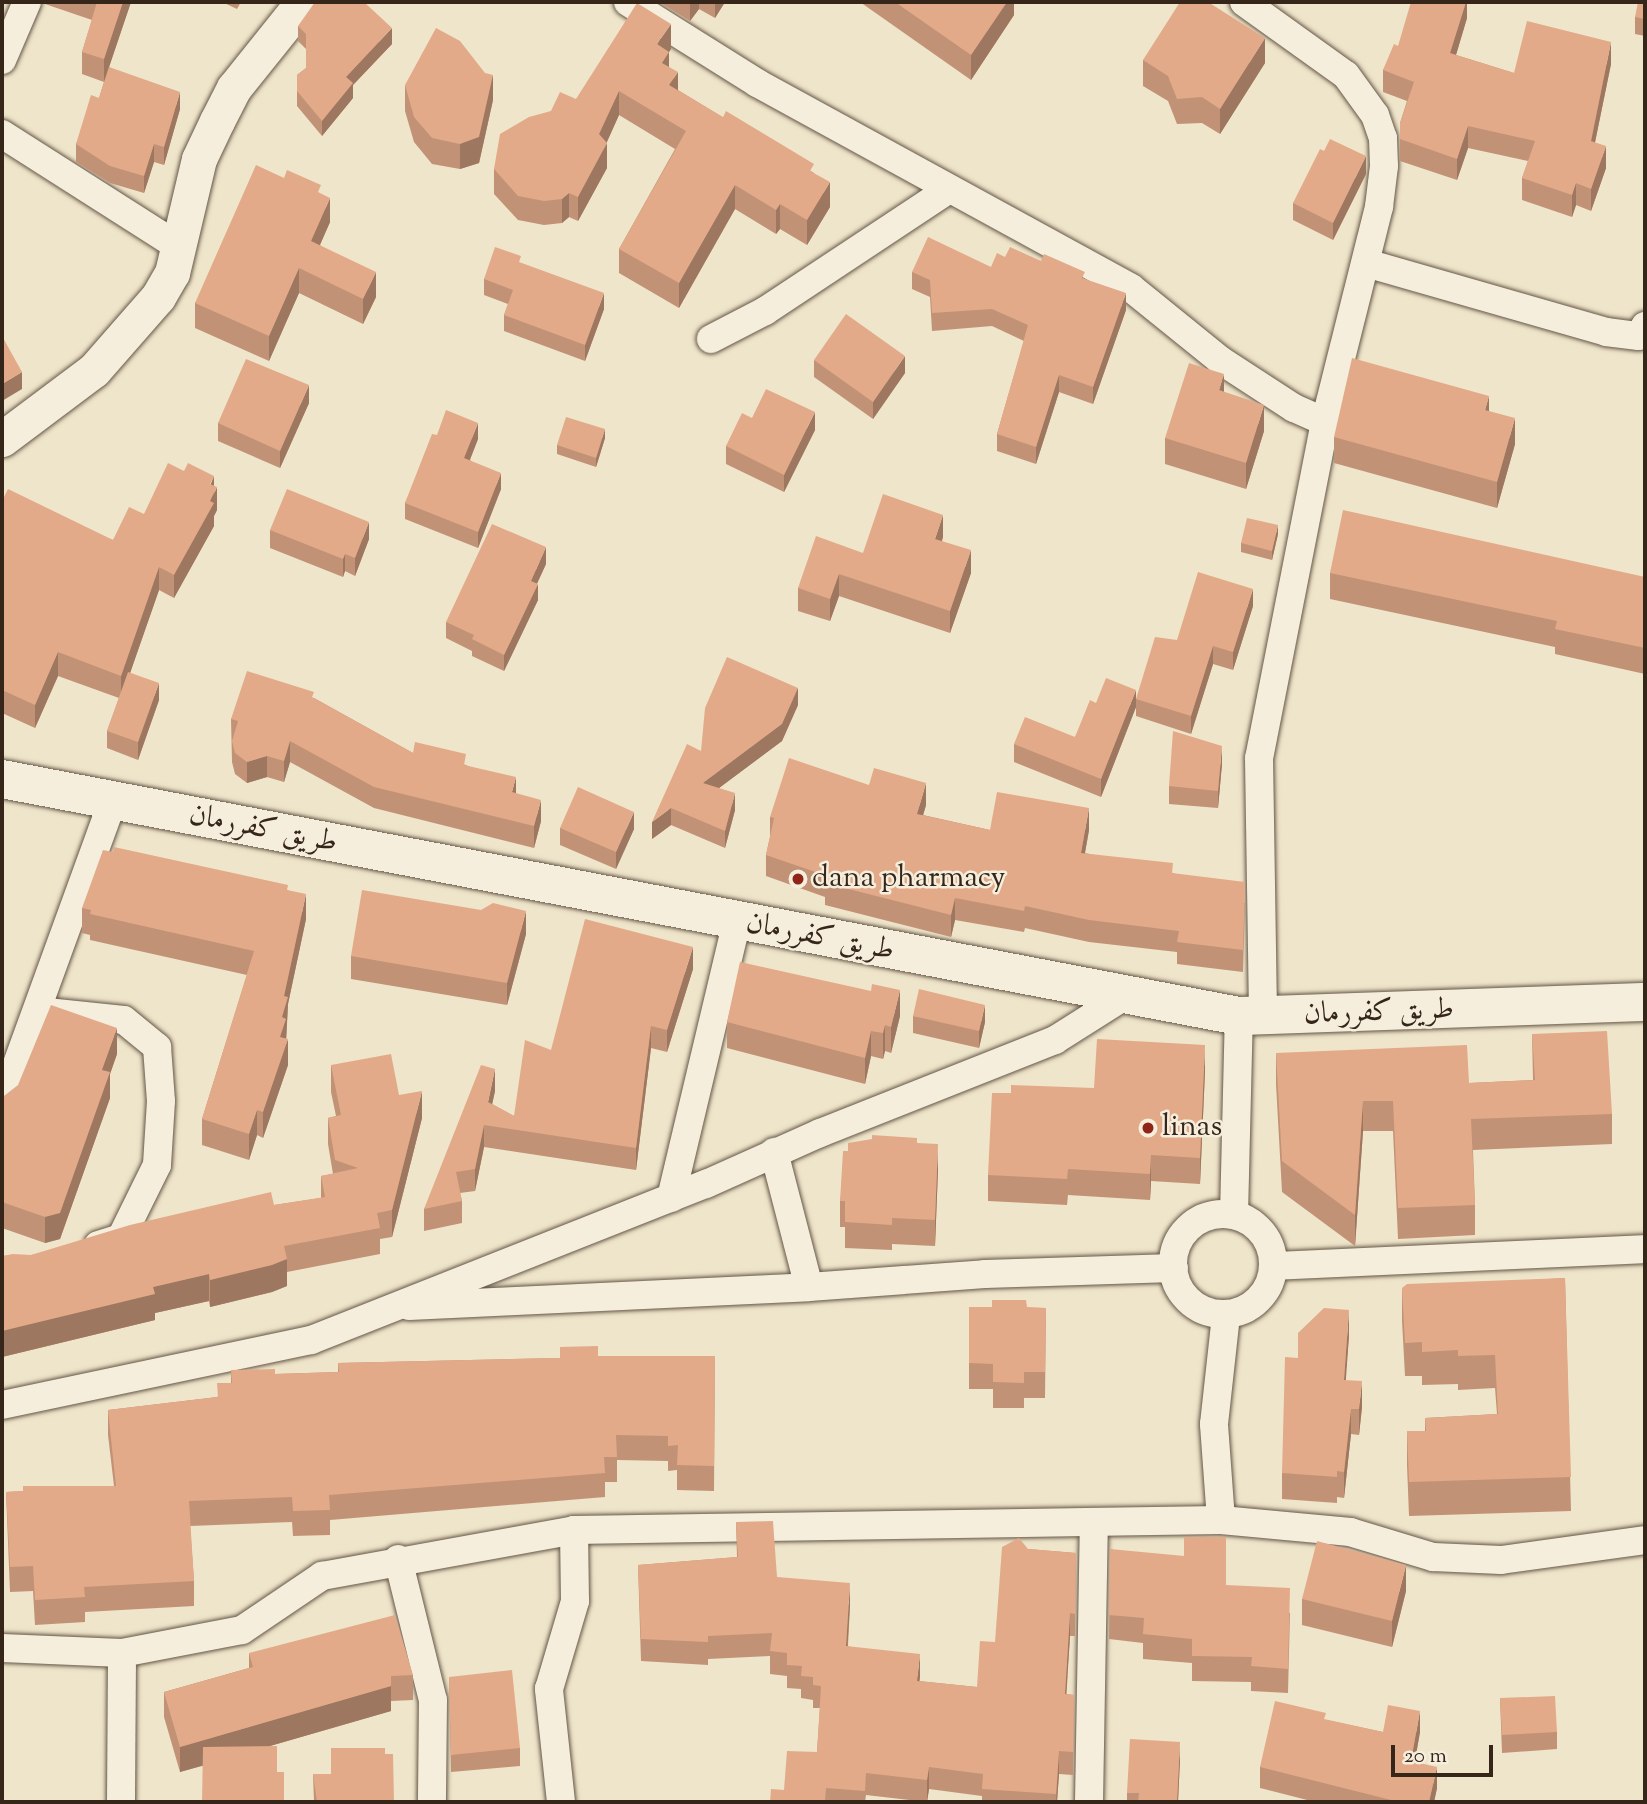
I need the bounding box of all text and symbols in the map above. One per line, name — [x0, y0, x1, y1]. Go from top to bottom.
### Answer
street label: طريق كفررمان — [186, 798, 340, 862]
place label: dana pharmacy — [812, 861, 1005, 897]
marker: dana pharmacy — [790, 871, 806, 887]
street label: طريق كفررمان — [743, 906, 897, 970]
street label: طريق كفررمان — [1303, 992, 1455, 1034]
place label: linas — [1162, 1110, 1222, 1146]
marker: linas — [1140, 1120, 1156, 1136]
scale bar — [1395, 1730, 1496, 1774]
text: 20 m — [1404, 1742, 1447, 1772]

